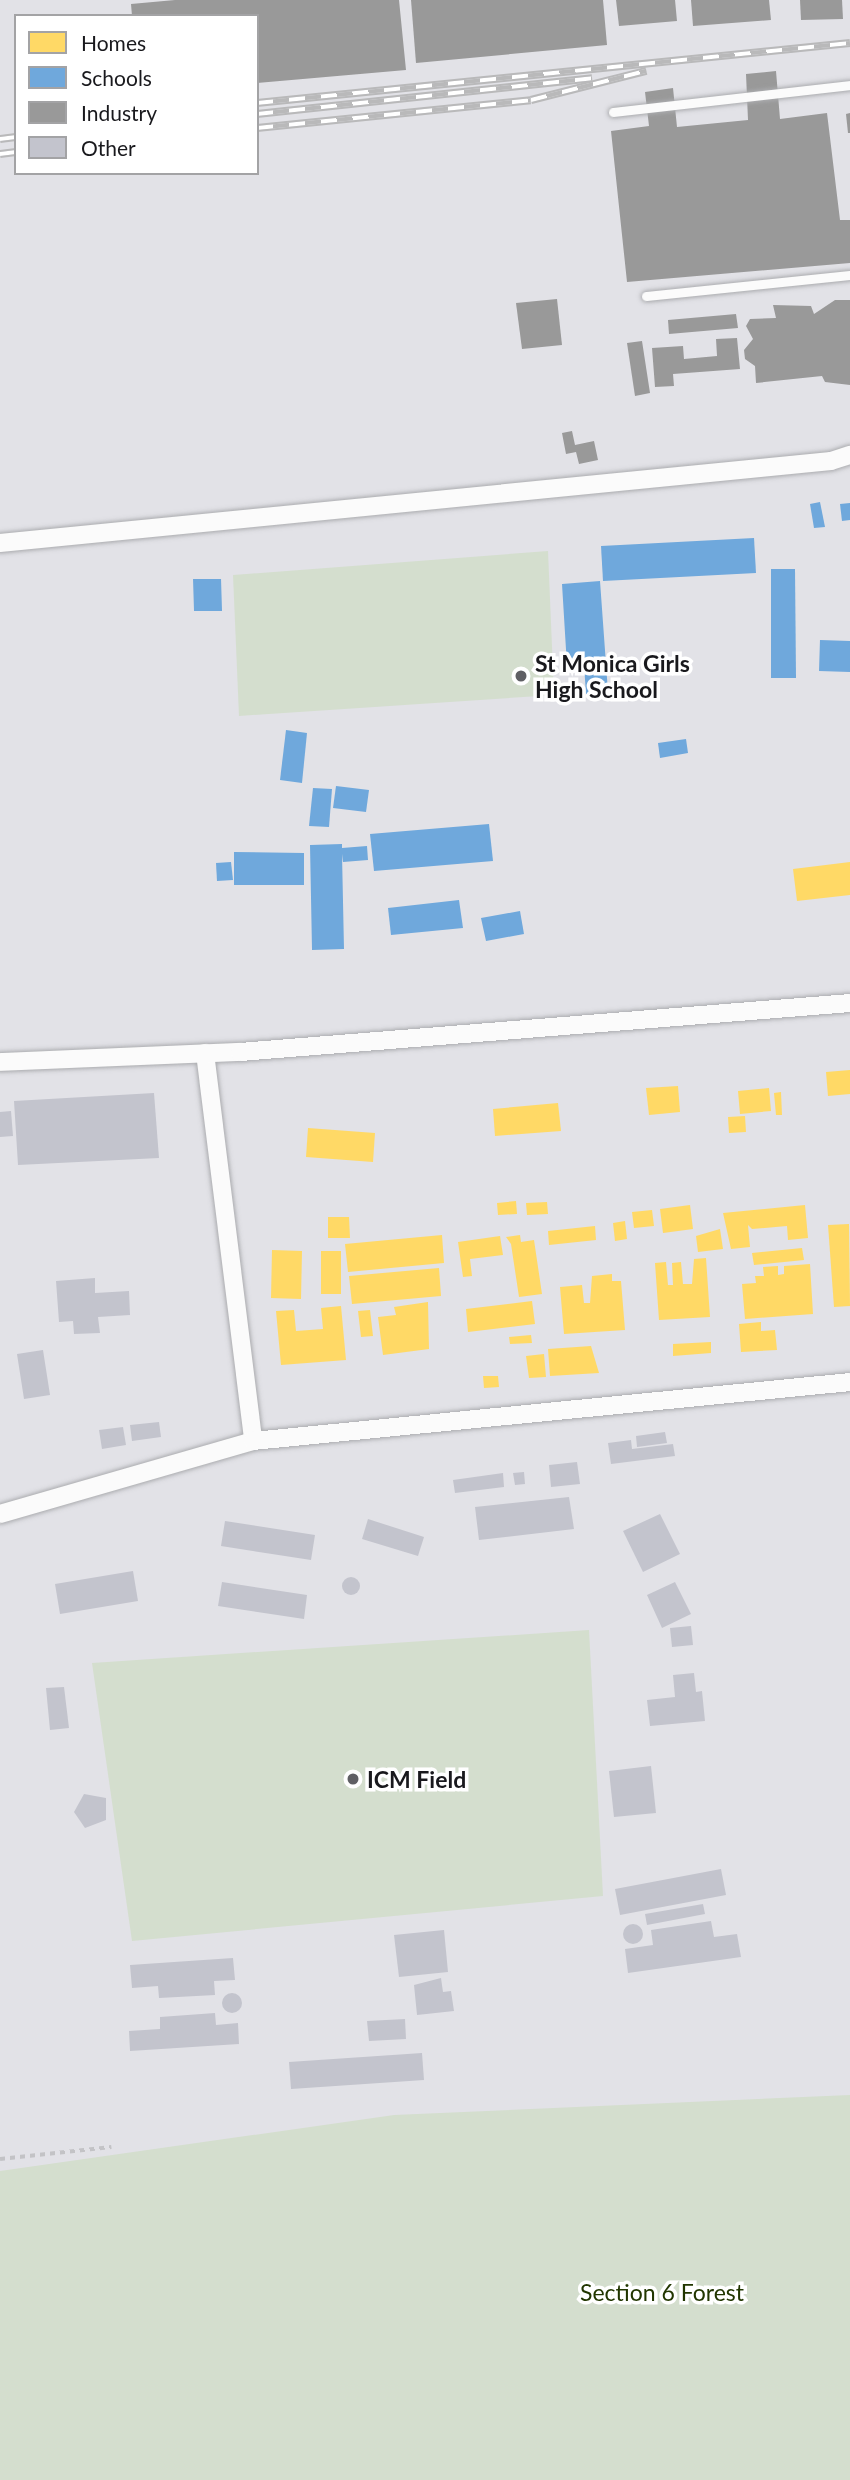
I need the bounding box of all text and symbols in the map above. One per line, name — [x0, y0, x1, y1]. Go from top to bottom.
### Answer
legend — [14, 14, 259, 175]
text: Homes — [81, 30, 146, 55]
text: Schools — [81, 65, 152, 90]
text: Industry — [81, 100, 157, 125]
text: Other — [81, 135, 136, 160]
place label: St Monica Girls High School — [535, 649, 690, 703]
marker: St Monica Girls High School — [513, 668, 529, 684]
place label: ICM Field — [367, 1765, 466, 1793]
marker: ICM Field — [345, 1771, 361, 1787]
park label: Section 6 Forest — [580, 2278, 744, 2306]

